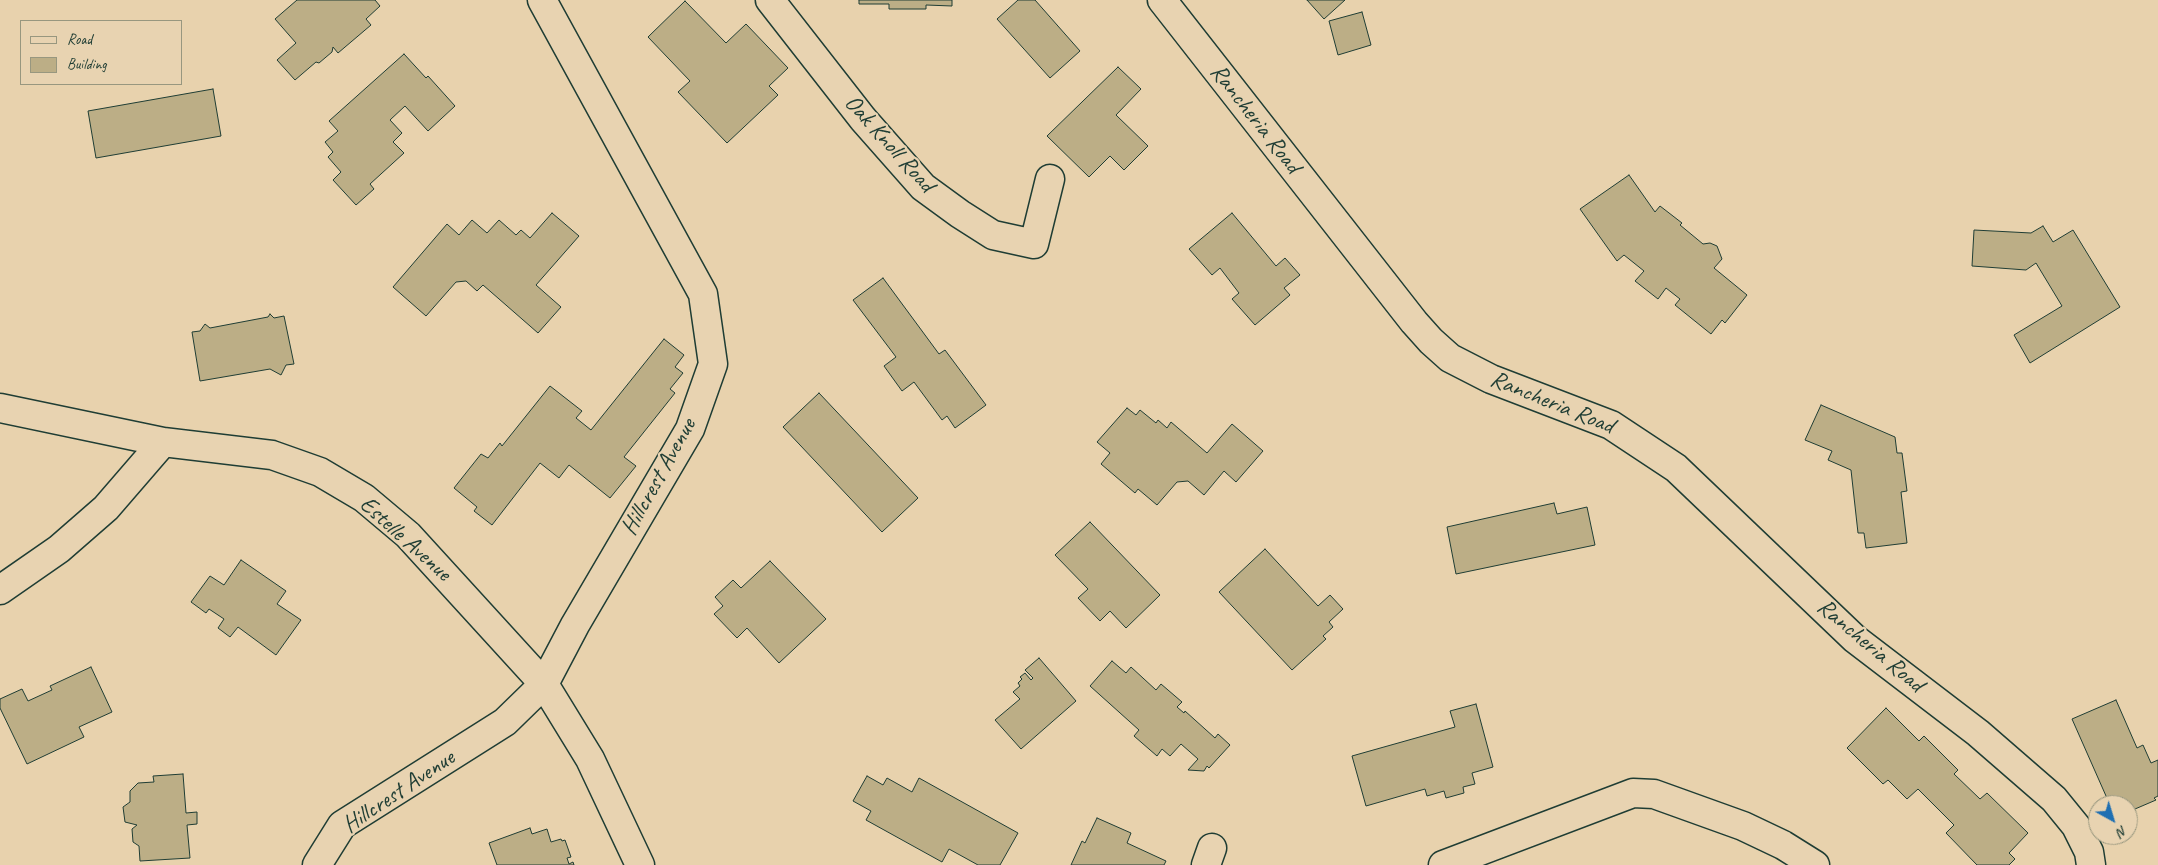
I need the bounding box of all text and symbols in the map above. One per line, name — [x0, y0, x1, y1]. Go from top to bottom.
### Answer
legend — [20, 20, 182, 85]
text: Road — [67, 30, 92, 49]
text: Building — [67, 55, 106, 74]
street label: Rancheria Road — [1203, 59, 1307, 179]
street label: Oak Knoll Road — [838, 89, 940, 199]
street label: Rancheria Road — [1486, 365, 1618, 441]
street label: Hillcrest Avenue — [615, 414, 703, 540]
street label: Estelle Avenue — [353, 490, 457, 588]
street label: Rancheria Road — [1811, 593, 1929, 699]
street label: Hillcrest Avenue — [338, 744, 460, 840]
north arrow — [2088, 795, 2138, 845]
text: N — [2113, 822, 2131, 841]

